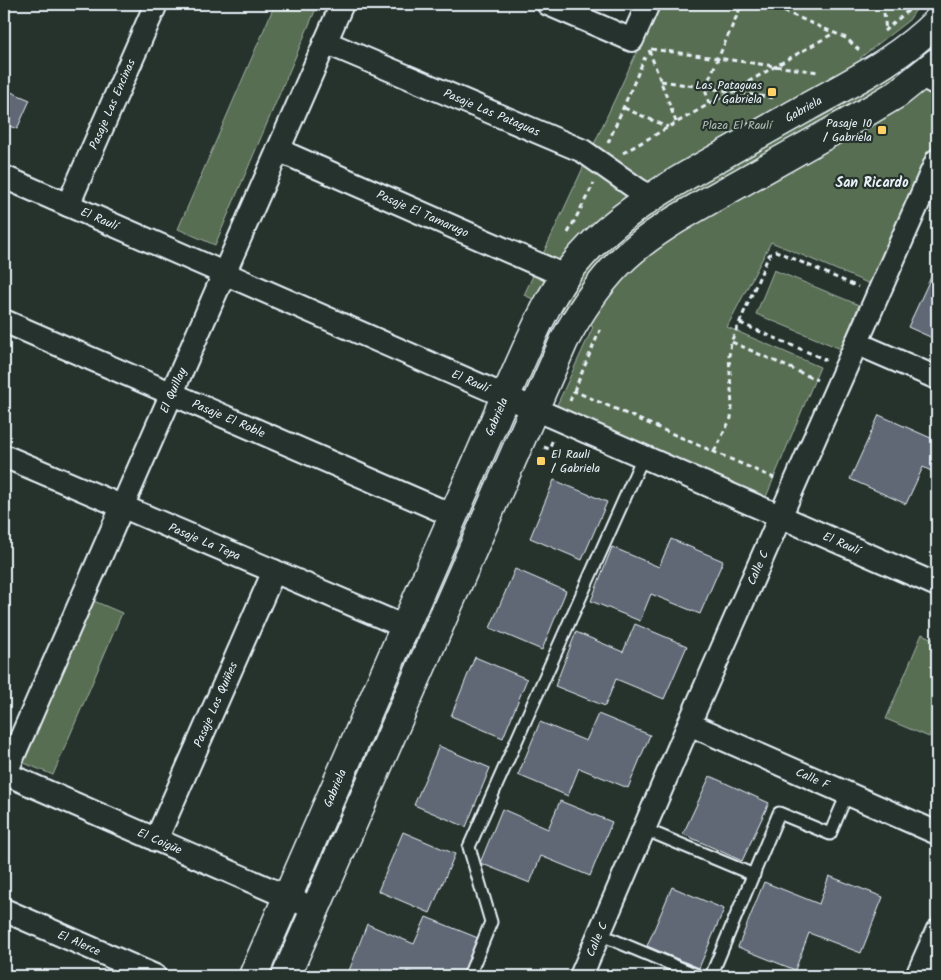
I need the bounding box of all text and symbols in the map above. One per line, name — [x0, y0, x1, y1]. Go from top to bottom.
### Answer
street label: Pasaje Las Encinas — [84, 56, 141, 153]
place label: Las Pataguas / Gabriela — [695, 76, 762, 109]
street label: Pasaje Las Pataguas — [440, 84, 543, 142]
marker: Las Pataguas / Gabriela — [766, 86, 778, 98]
street label: Gabriela — [782, 91, 826, 128]
place label: Pasaje 10 / Gabriela — [823, 114, 872, 147]
park label: Plaza El Raulí — [702, 116, 774, 135]
marker: Pasaje 10 / Gabriela — [876, 124, 888, 136]
district label: San Ricardo — [835, 172, 909, 194]
street label: Pasaje El Tamarugo — [373, 185, 472, 243]
street label: El Raulí — [77, 203, 123, 237]
street label: El Quillay — [155, 364, 192, 416]
street label: El Raulí — [448, 365, 494, 399]
street label: Gabriela — [480, 394, 514, 439]
street label: Pasaje El Roble — [189, 395, 269, 443]
place label: El Rauli / Gabriela — [551, 445, 600, 478]
marker: El Rauli / Gabriela — [535, 455, 547, 467]
street label: Pasaje La Tepa — [165, 518, 244, 566]
street label: El Raulí — [820, 527, 865, 561]
street label: Calle C — [742, 547, 774, 588]
street label: Pasaje Los Quiñes — [189, 659, 243, 750]
street label: Calle F — [792, 763, 834, 795]
street label: Gabriela — [319, 766, 352, 810]
street label: El Coigüe — [134, 823, 186, 860]
street label: Calle C — [581, 919, 613, 960]
street label: El Alerce — [54, 926, 104, 961]

